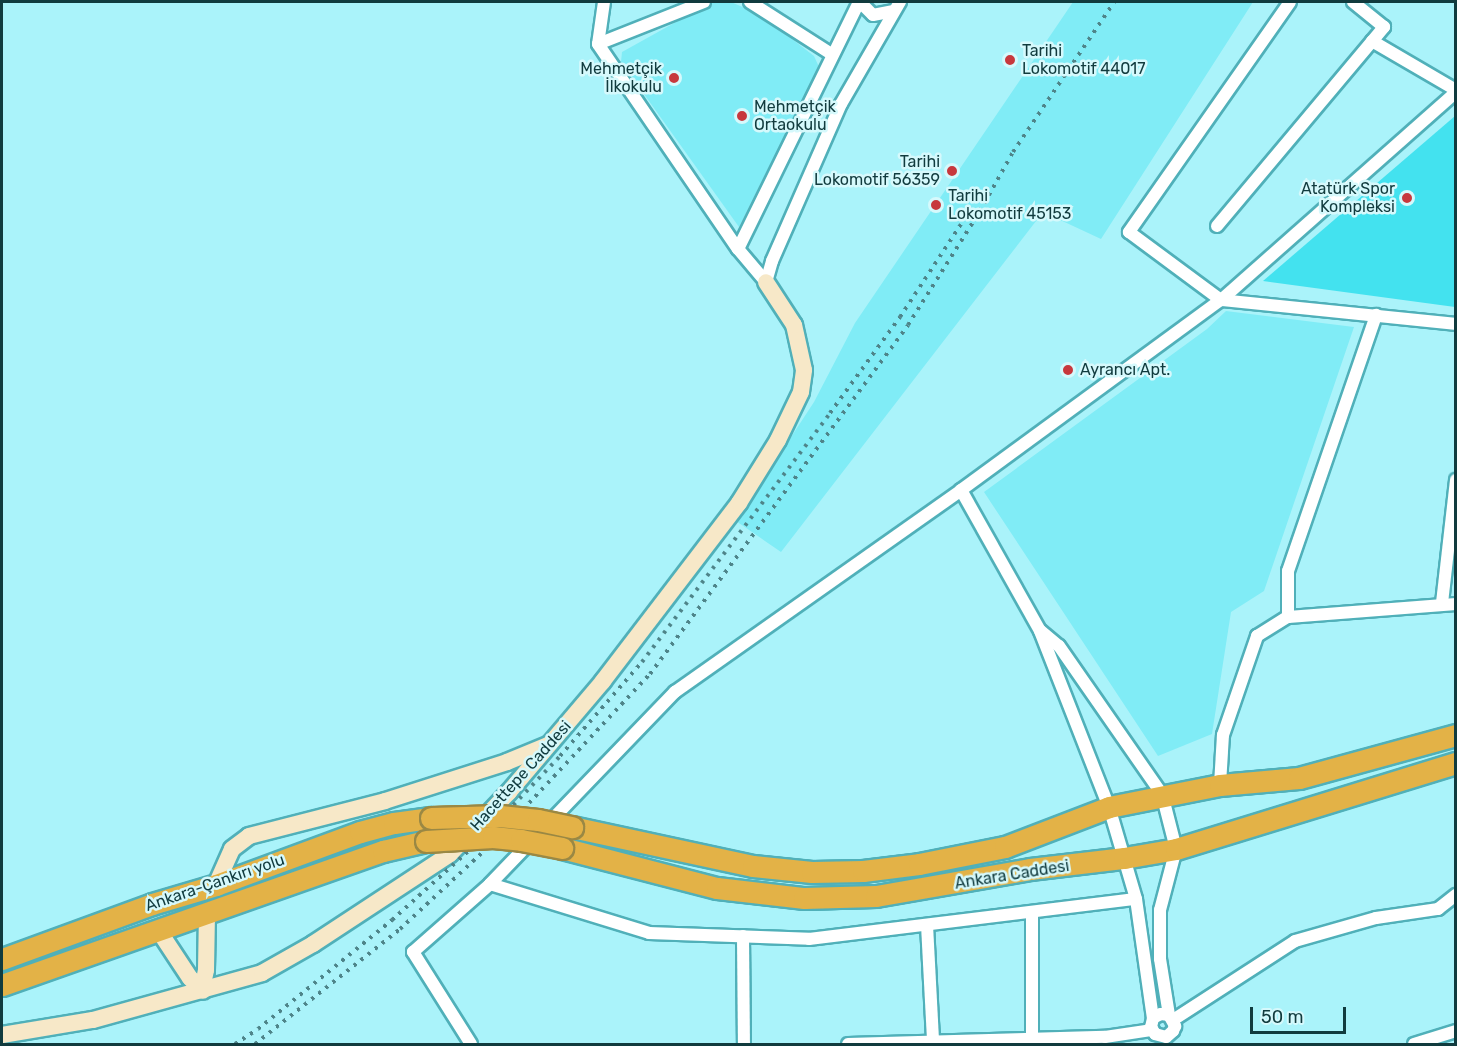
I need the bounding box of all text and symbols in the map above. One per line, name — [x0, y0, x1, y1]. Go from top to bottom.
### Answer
place label: Tarihi Lokomotif 44017 — [1022, 41, 1146, 79]
marker: Tarihi Lokomotif 44017 — [1003, 53, 1017, 67]
place label: Mehmetçik İlkokulu — [580, 59, 662, 97]
marker: Mehmetçik İlkokulu — [667, 71, 681, 85]
place label: Mehmetçik Ortaokulu — [754, 97, 836, 135]
marker: Mehmetçik Ortaokulu — [735, 109, 749, 123]
place label: Tarihi Lokomotif 56359 — [814, 152, 940, 190]
marker: Tarihi Lokomotif 56359 — [945, 164, 959, 178]
place label: Atatürk Spor Kompleksi — [1301, 179, 1395, 217]
place label: Tarihi Lokomotif 45153 — [948, 186, 1072, 224]
marker: Atatürk Spor Kompleksi — [1400, 191, 1414, 205]
marker: Tarihi Lokomotif 45153 — [929, 198, 943, 212]
place label: Ayrancı Apt. — [1080, 360, 1171, 380]
marker: Ayrancı Apt. — [1061, 363, 1075, 377]
street label: Hacettepe Caddesi — [467, 717, 575, 835]
street label: Ankara-Çankırı yolu — [143, 850, 287, 916]
street label: Ankara Caddesi — [953, 856, 1071, 894]
scale bar — [1253, 995, 1349, 1033]
text: 50 m — [1261, 1006, 1304, 1028]

